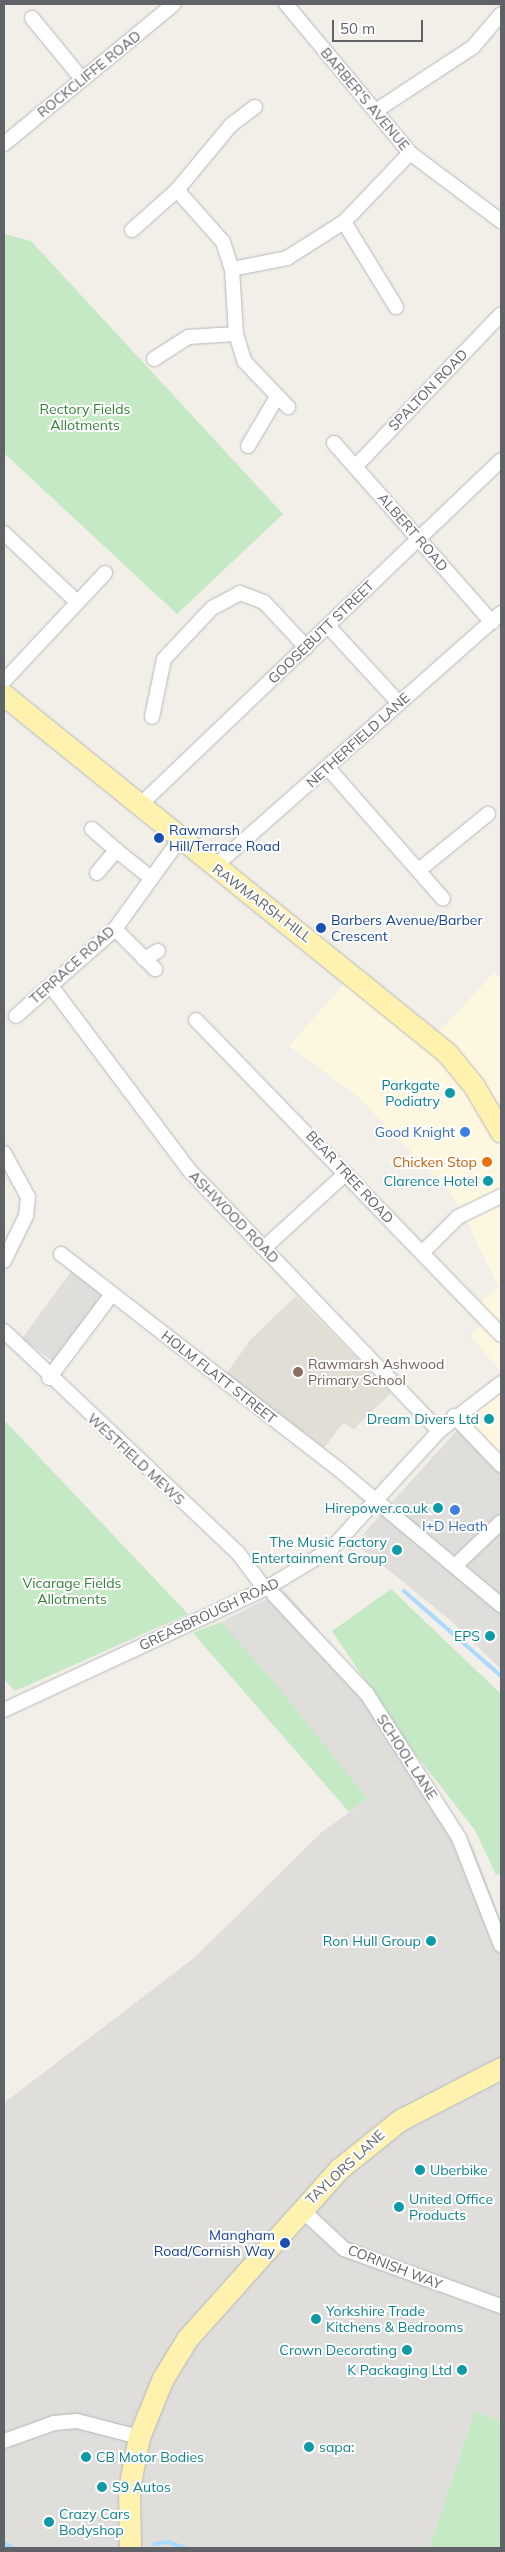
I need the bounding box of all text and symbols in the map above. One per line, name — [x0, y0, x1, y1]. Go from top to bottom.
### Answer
scale bar — [335, 10, 426, 42]
text: 50 m — [340, 19, 375, 38]
street label: ROCKCLIFFE ROAD — [34, 27, 144, 121]
street label: BARBER'S AVENUE — [317, 44, 413, 154]
street label: SPALTON ROAD — [385, 346, 471, 434]
park label: Rectory Fields Allotments — [40, 401, 130, 434]
street label: ALBERT ROAD — [374, 489, 452, 575]
street label: GOOSEBUTT STREET — [265, 577, 377, 687]
street label: NETHERFIELD LANE — [303, 689, 413, 791]
place label: Rawmarsh Hill/Terrace Road — [169, 822, 280, 854]
marker: Rawmarsh Hill/Terrace Road — [153, 832, 165, 844]
street label: RAWMARSH HILL — [209, 860, 315, 946]
place label: Barbers Avenue/Barber Crescent — [331, 912, 483, 944]
street label: TERRACE ROAD — [26, 922, 118, 1008]
marker: Barbers Avenue/Barber Crescent — [315, 922, 327, 934]
place label: Parkgate Podiatry — [381, 1077, 440, 1110]
marker: Parkgate Podiatry — [444, 1087, 456, 1099]
place label: Good Knight — [375, 1124, 455, 1140]
marker: Good Knight — [459, 1126, 471, 1138]
street label: BEAR TREE ROAD — [303, 1127, 397, 1227]
place label: Chicken Stop — [393, 1154, 477, 1170]
marker: Chicken Stop — [481, 1156, 493, 1168]
street label: ASHWOOD ROAD — [186, 1167, 282, 1267]
place label: Clarence Hotel — [383, 1173, 478, 1189]
marker: Clarence Hotel — [482, 1175, 494, 1187]
street label: HOLM FLATT STREET — [158, 1327, 280, 1427]
place label: Rawmarsh Ashwood Primary School — [308, 1356, 444, 1388]
marker: Rawmarsh Ashwood Primary School — [292, 1366, 304, 1378]
street label: WESTFIELD MEWS — [84, 1410, 188, 1508]
place label: Dream Divers Ltd — [367, 1411, 479, 1427]
marker: Dream Divers Ltd — [483, 1413, 495, 1425]
place label: Hirepower.co.uk — [325, 1500, 428, 1516]
marker: Hirepower.co.uk — [432, 1502, 444, 1514]
marker: I+D Heath — [449, 1504, 461, 1516]
place label: I+D Heath — [422, 1518, 488, 1534]
place label: The Music Factory Entertainment Group — [251, 1534, 387, 1566]
marker: The Music Factory Entertainment Group — [391, 1544, 403, 1556]
street label: GREASBROUGH ROAD — [136, 1574, 282, 1654]
park label: Vicarage Fields Allotments — [23, 1575, 121, 1608]
place label: EPS — [454, 1628, 480, 1644]
marker: EPS — [484, 1630, 496, 1642]
street label: SCHOOL LANE — [373, 1711, 441, 1803]
place label: Ron Hull Group — [323, 1933, 421, 1949]
marker: Ron Hull Group — [425, 1935, 437, 1947]
street label: TAYLORS LANE — [302, 2126, 388, 2208]
place label: Uberbike — [430, 2162, 488, 2178]
marker: Uberbike — [414, 2164, 426, 2176]
place label: United Office Products — [409, 2191, 493, 2224]
marker: United Office Products — [393, 2201, 405, 2213]
place label: Mangham Road/Cornish Way — [154, 2227, 275, 2260]
marker: Mangham Road/Cornish Way — [279, 2237, 291, 2249]
street label: CORNISH WAY — [345, 2241, 445, 2293]
place label: Yorkshire Trade Kitchens & Bedrooms — [326, 2303, 463, 2336]
marker: Yorkshire Trade Kitchens & Bedrooms — [310, 2313, 322, 2325]
place label: Crown Decorating — [279, 2342, 397, 2358]
marker: Crown Decorating — [401, 2344, 413, 2356]
place label: K Packaging Ltd — [347, 2362, 452, 2378]
marker: K Packaging Ltd — [456, 2364, 468, 2376]
place label: sapa: — [319, 2439, 354, 2455]
marker: sapa: — [303, 2441, 315, 2453]
place label: CB Motor Bodies — [96, 2449, 204, 2465]
marker: CB Motor Bodies — [80, 2451, 92, 2463]
place label: S9 Autos — [112, 2479, 171, 2495]
marker: S9 Autos — [96, 2481, 108, 2493]
place label: Crazy Cars Bodyshop — [59, 2506, 130, 2538]
marker: Crazy Cars Bodyshop — [43, 2516, 55, 2528]

